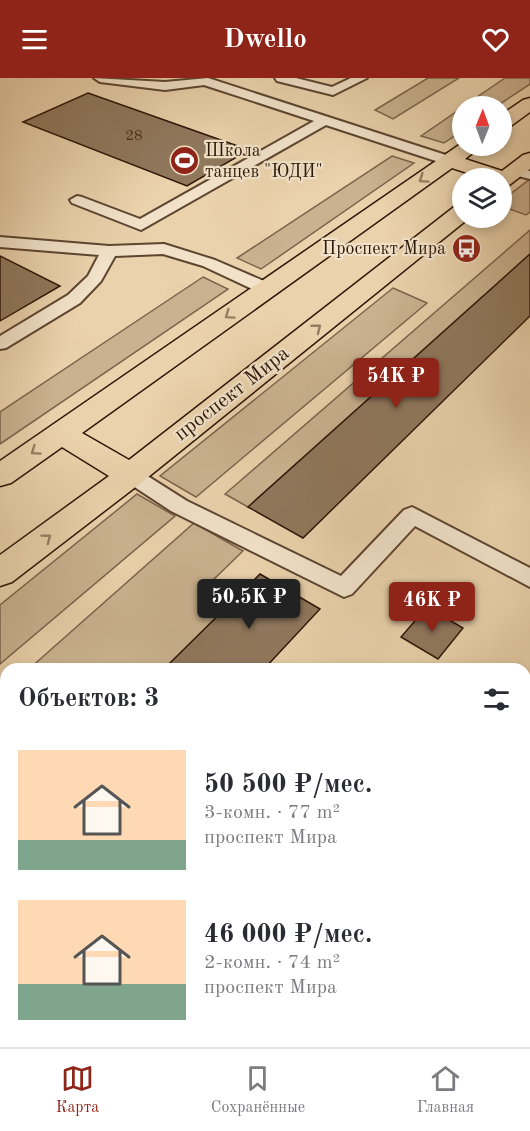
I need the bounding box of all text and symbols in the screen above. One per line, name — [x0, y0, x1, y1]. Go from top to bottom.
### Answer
icon: menu — [18, 23, 51, 56]
icon: heart — [479, 23, 512, 56]
text: Dwello — [223, 26, 307, 53]
north arrow — [452, 96, 512, 156]
map controls — [452, 96, 512, 228]
house number: 28 — [125, 129, 143, 144]
place label: Школа танцев "ЮДИ" — [205, 142, 323, 181]
sports icon: Школа танцев "ЮДИ" — [168, 145, 200, 177]
button: layers — [452, 168, 512, 228]
one-way arrow — [419, 172, 430, 183]
bus stop icon: Проспект Мира — [451, 233, 483, 265]
place label: Проспект Мира — [322, 240, 446, 258]
one-way arrow — [225, 308, 236, 319]
one-way arrow — [310, 324, 321, 335]
street label: проспект Мира — [171, 343, 293, 445]
pin: 54K ₽ — [354, 358, 438, 409]
text: 54K ₽ — [367, 367, 425, 387]
one-way arrow — [31, 444, 42, 455]
one-way arrow — [40, 534, 51, 545]
pin: 50.5K ₽ — [194, 579, 304, 630]
pin: 46K ₽ — [390, 582, 474, 633]
text: 50.5K ₽ — [211, 588, 287, 608]
text: 46K ₽ — [403, 591, 461, 611]
icon: filters — [480, 683, 513, 716]
text: Объектов: 3 — [18, 686, 159, 712]
text: 50 500 ₽/мес. — [204, 772, 372, 798]
icon: home — [66, 774, 138, 846]
text: 3-комн. · 77 m² — [204, 803, 340, 823]
text: проспект Мира — [204, 828, 337, 848]
text: 46 000 ₽/мес. — [204, 922, 372, 948]
icon: home — [66, 924, 138, 996]
text: 2-комн. · 74 m² — [204, 953, 340, 973]
text: проспект Мира — [204, 978, 337, 998]
tab: Карта — [56, 1062, 99, 1118]
tab: Сохранённые — [211, 1062, 305, 1118]
tab: Главная — [417, 1062, 474, 1118]

